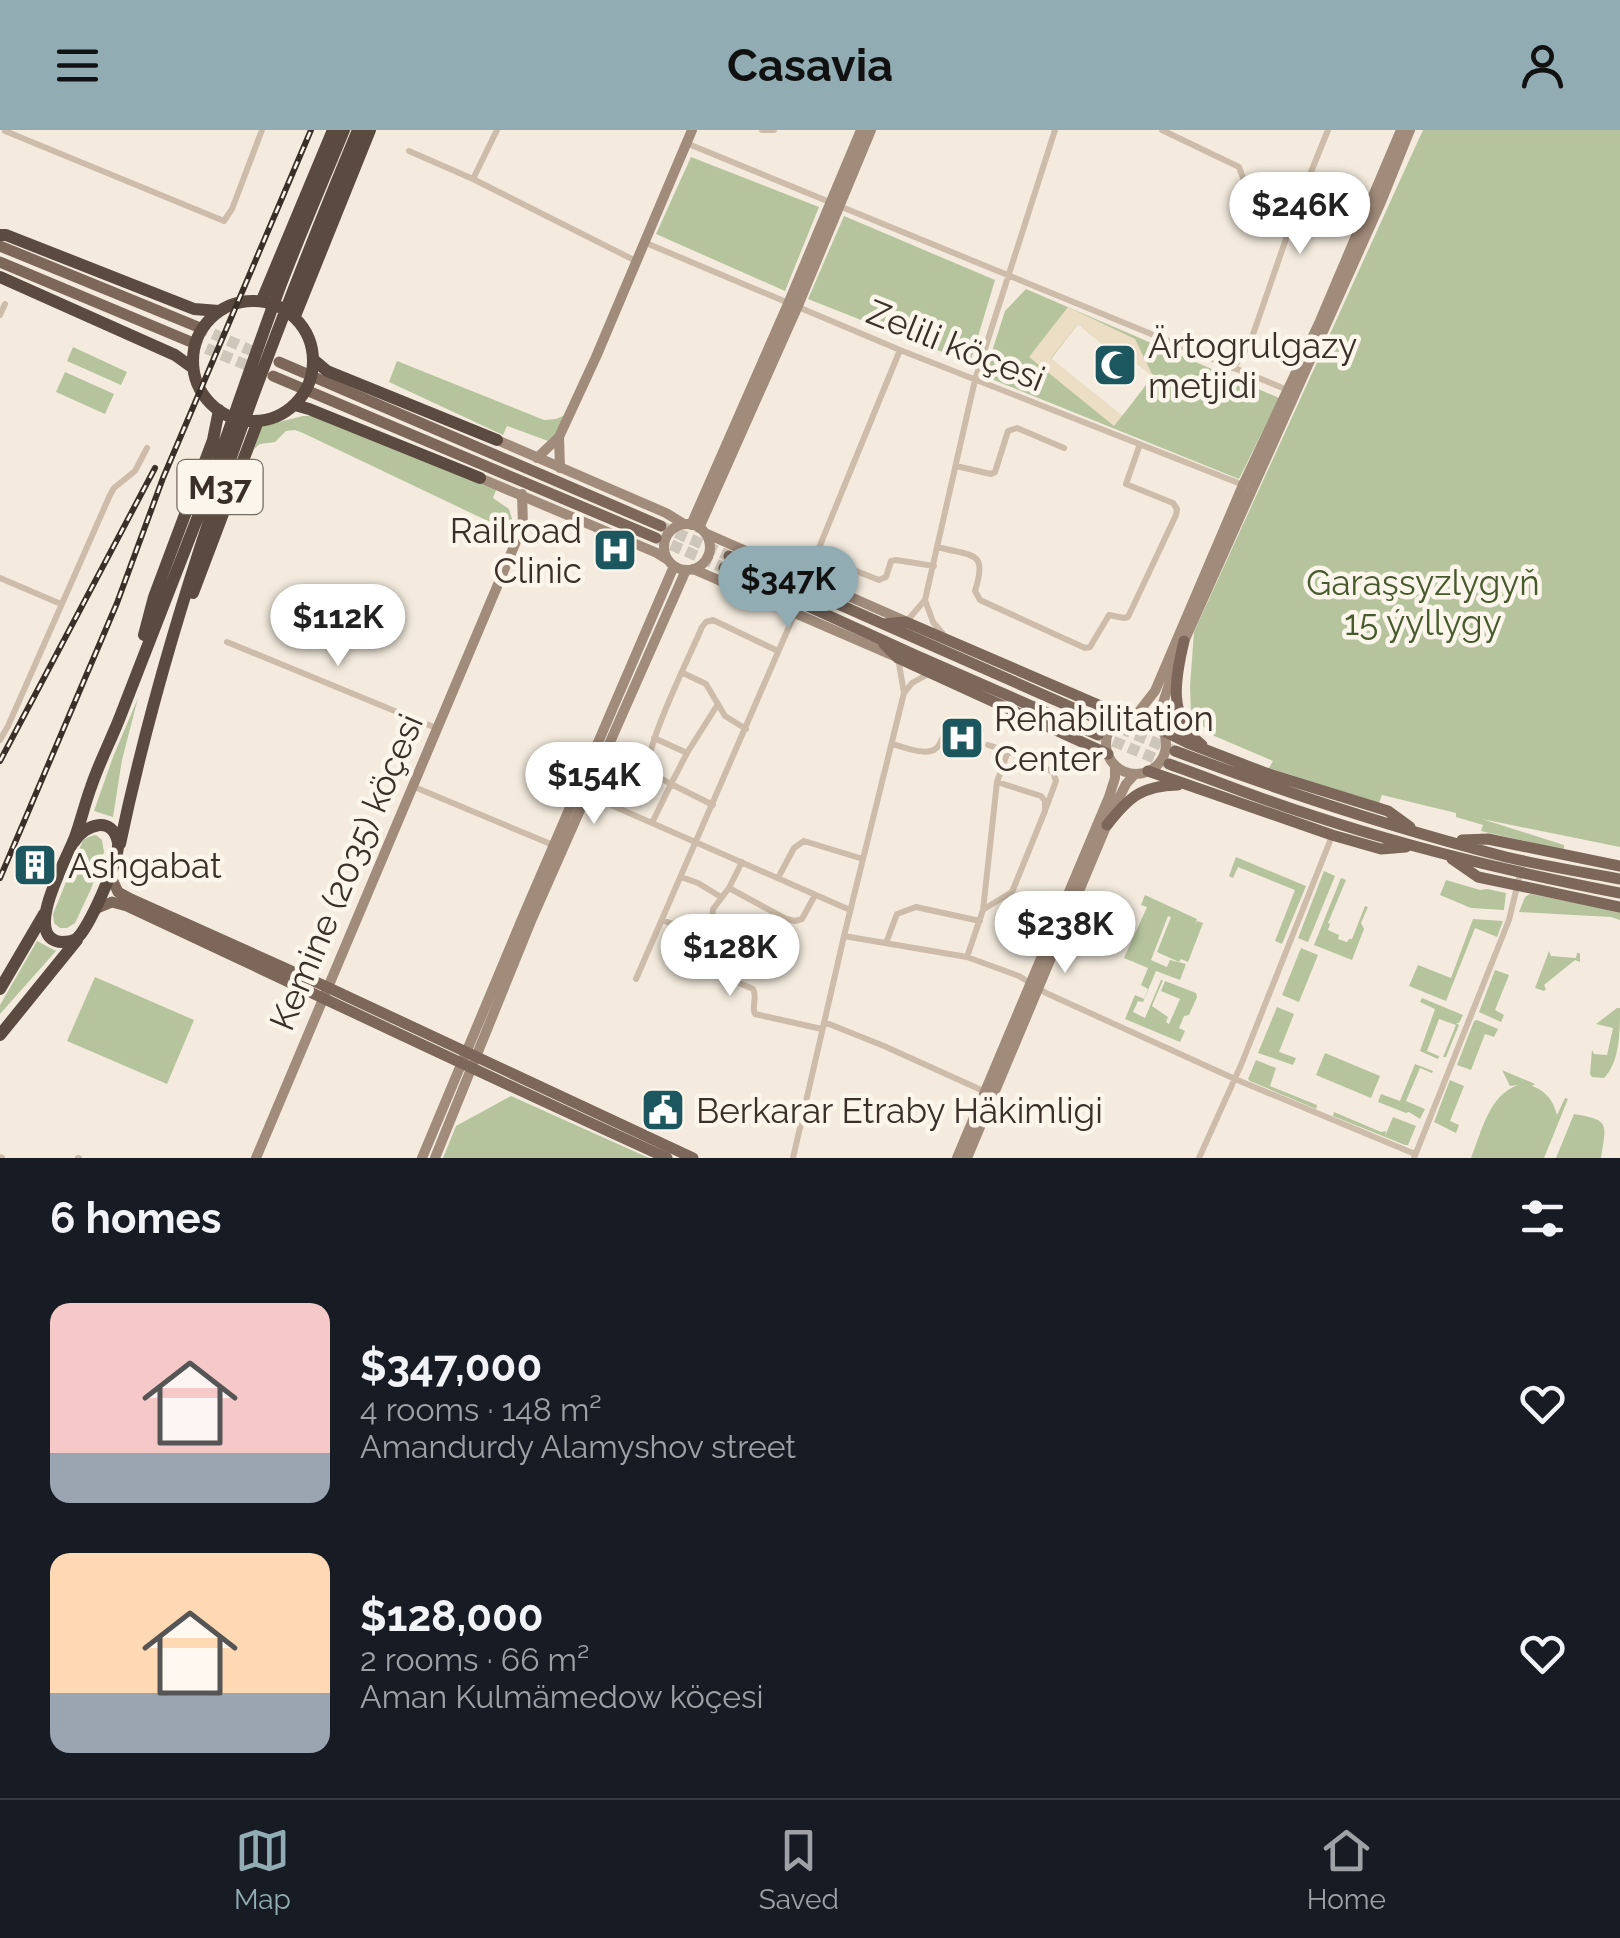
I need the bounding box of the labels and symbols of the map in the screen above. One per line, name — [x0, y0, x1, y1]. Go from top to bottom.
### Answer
pin: $246K — [1230, 172, 1370, 257]
street label: Zelili köçesi — [861, 291, 1051, 399]
place label: Ärtogrulgazy metjidi — [1148, 325, 1357, 406]
mosque icon: Ärtogrulgazy metjidi — [1092, 342, 1138, 388]
road number: M37 — [178, 460, 262, 514]
place label: Railroad Clinic — [450, 510, 582, 591]
hospital icon: Railroad Clinic — [592, 527, 638, 573]
pin: $347K — [718, 546, 858, 631]
park label: Garaşsyzlygyň 15 ýyllygy — [1306, 562, 1540, 643]
pin: $112K — [268, 584, 408, 669]
place label: Rehabilitation Center — [994, 698, 1214, 779]
street label: Kemine (2035) köçesi — [261, 708, 431, 1036]
hospital icon: Rehabilitation Center — [939, 715, 985, 761]
pin: $154K — [524, 742, 664, 827]
building icon: Ashgabat — [12, 842, 58, 888]
place label: Ashgabat — [68, 845, 222, 886]
pin: $238K — [995, 891, 1135, 976]
pin: $128K — [660, 914, 800, 999]
public building icon: Berkarar Etraby Häkimligi — [640, 1087, 686, 1133]
place label: Berkarar Etraby Häkimligi — [696, 1090, 1103, 1131]

